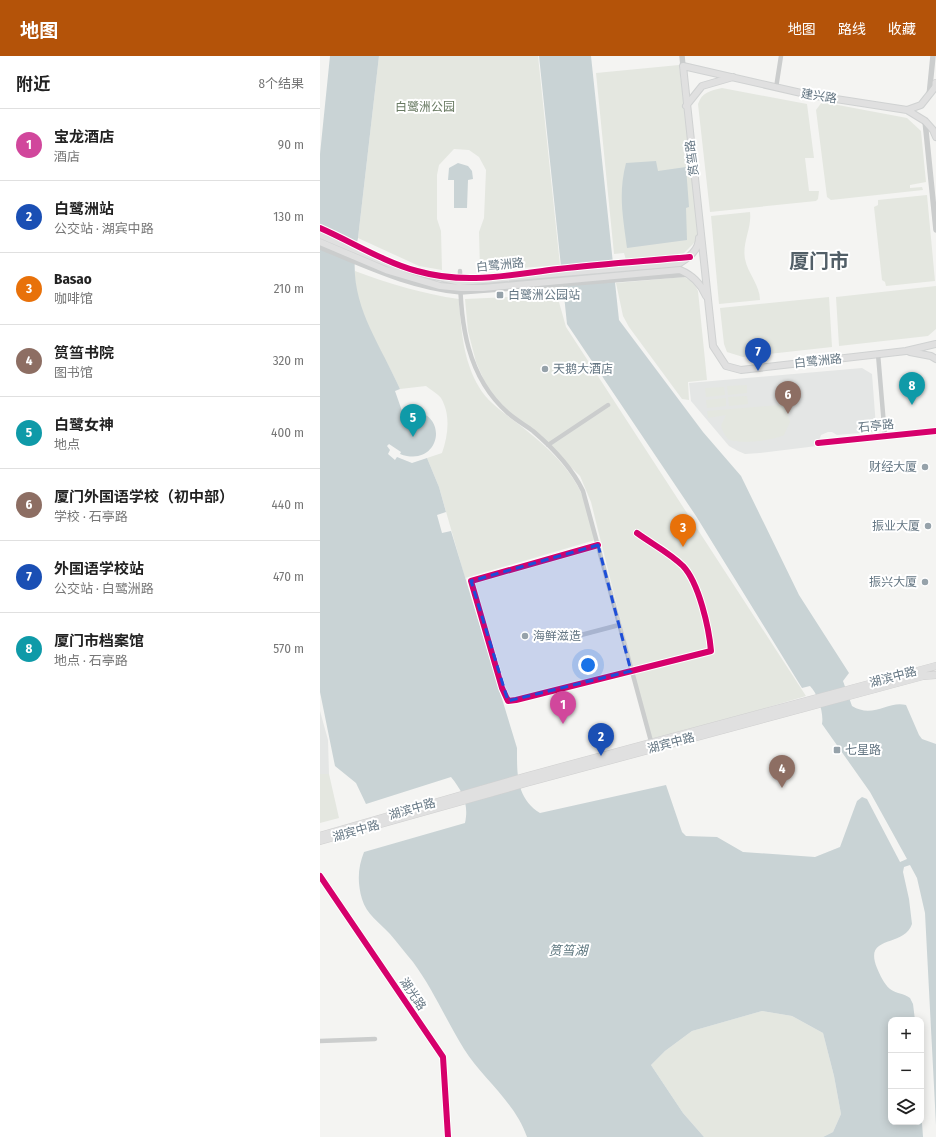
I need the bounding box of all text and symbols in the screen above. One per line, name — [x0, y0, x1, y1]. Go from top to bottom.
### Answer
text: 地图 — [20, 19, 58, 42]
text: 地图 — [788, 21, 816, 38]
text: 路线 — [838, 21, 866, 38]
text: 收藏 — [888, 21, 916, 38]
text: 附近 — [16, 74, 50, 95]
text: 8个结果 — [258, 76, 304, 91]
street label: 建兴路 — [800, 86, 838, 106]
park label: 白鹭洲公园 — [395, 100, 455, 114]
text: 宝龙酒店 — [54, 128, 114, 146]
text: 1 — [26, 137, 32, 152]
text: 90 m — [278, 137, 304, 152]
street label: 筼筜路 — [683, 139, 701, 177]
text: 酒店 — [54, 149, 80, 164]
text: 白鹭洲站 — [54, 200, 114, 218]
text: 2 — [26, 209, 32, 224]
text: 130 m — [273, 209, 304, 224]
text: 公交站 · 湖宾中路 — [54, 221, 154, 236]
district label: 厦门市 — [789, 249, 849, 273]
street label: 白鹭洲路 — [475, 256, 525, 274]
text: Basao — [54, 270, 92, 288]
text: 3 — [26, 281, 32, 296]
text: 210 m — [274, 281, 304, 296]
place label: 白鹭洲公园站 — [508, 288, 580, 302]
marker: 白鹭洲公园站 — [495, 290, 505, 300]
text: 咖啡馆 — [54, 291, 93, 306]
pin: 7 — [745, 338, 771, 371]
text: 筼筜书院 — [54, 344, 114, 362]
street label: 白鹭洲路 — [793, 352, 843, 370]
text: 4 — [26, 353, 32, 368]
text: 320 m — [273, 353, 304, 368]
place label: 天鹅大酒店 — [553, 362, 613, 376]
marker: 天鹅大酒店 — [540, 364, 550, 374]
text: 图书馆 — [54, 365, 93, 380]
pin: 8 — [899, 372, 925, 405]
pin: 6 — [775, 381, 801, 414]
pin: 5 — [400, 404, 426, 437]
text: 白鹭女神 — [54, 416, 114, 434]
street label: 石亭路 — [857, 417, 895, 435]
text: 5 — [26, 425, 32, 440]
text: 400 m — [271, 425, 304, 440]
text: 地点 — [54, 437, 80, 452]
place label: 财经大厦 — [869, 460, 917, 474]
marker: 财经大厦 — [920, 462, 930, 472]
text: 厦门外国语学校（初中部） — [54, 488, 234, 506]
text: 6 — [26, 497, 32, 512]
text: 440 m — [272, 497, 304, 512]
text: 学校 · 石亭路 — [54, 509, 128, 524]
pin: 3 — [670, 514, 696, 547]
place label: 振业大厦 — [872, 519, 920, 533]
marker: 振业大厦 — [923, 521, 933, 531]
text: 外国语学校站 — [54, 560, 144, 578]
text: 7 — [26, 569, 32, 584]
text: 470 m — [273, 569, 304, 584]
place label: 振兴大厦 — [869, 575, 917, 589]
marker: 振兴大厦 — [920, 577, 930, 587]
text: 公交站 · 白鹭洲路 — [54, 581, 154, 596]
place label: 海鲜滋造 — [533, 629, 581, 643]
marker: 海鲜滋造 — [520, 631, 530, 641]
text: 厦门市档案馆 — [54, 632, 144, 650]
text: 8 — [26, 641, 32, 656]
text: 570 m — [273, 641, 304, 656]
text: 地点 · 石亭路 — [54, 653, 128, 668]
your location — [578, 655, 598, 675]
street label: 湖滨中路 — [868, 664, 918, 690]
pin: 1 — [550, 691, 576, 724]
pin: 2 — [588, 723, 614, 756]
street label: 湖宾中路 — [646, 730, 696, 756]
place label: 七星路 — [845, 743, 881, 757]
marker: 七星路 — [832, 745, 842, 755]
pin: 4 — [769, 755, 795, 788]
street label: 湖滨中路 — [387, 796, 437, 822]
street label: 湖宾中路 — [331, 818, 381, 844]
water label: 筼筜湖 — [548, 943, 589, 958]
street label: 湖光路 — [397, 975, 429, 1013]
map controls — [888, 1017, 924, 1125]
button: + — [888, 1017, 924, 1053]
button: − — [888, 1053, 924, 1089]
button: layers — [888, 1089, 924, 1125]

